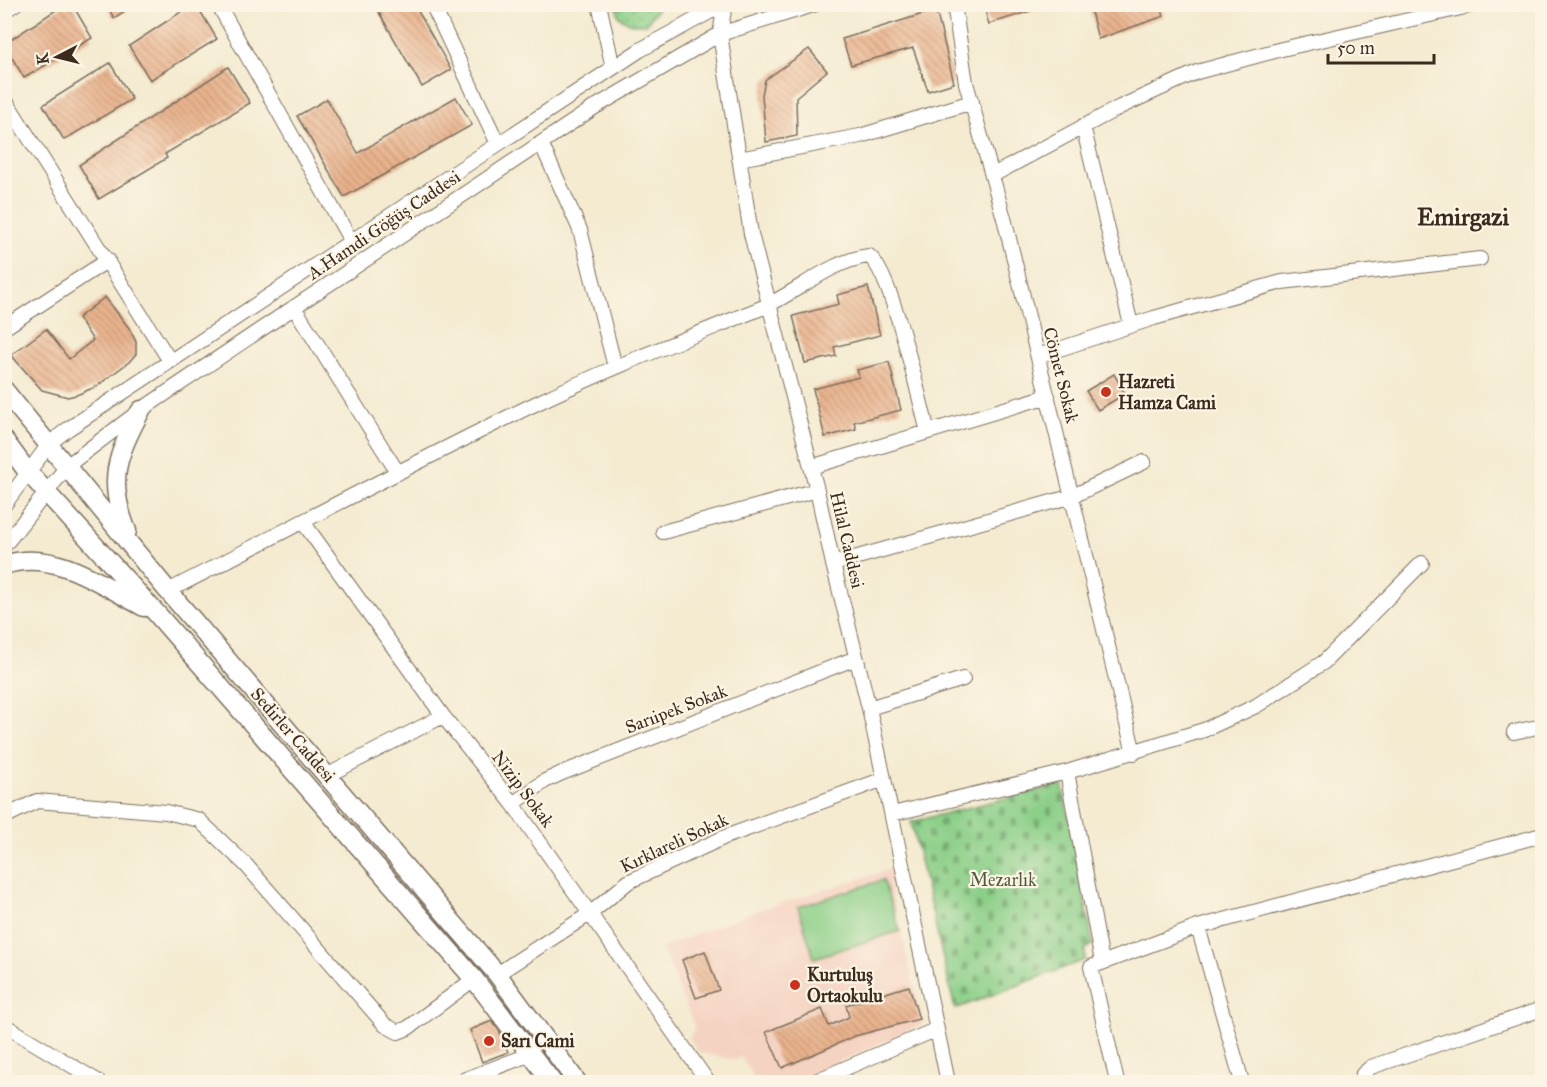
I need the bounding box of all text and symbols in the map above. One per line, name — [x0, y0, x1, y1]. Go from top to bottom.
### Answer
north arrow — [27, 27, 87, 87]
scale bar — [1328, 27, 1434, 65]
text: 50 m — [1337, 37, 1375, 59]
text: K — [32, 51, 53, 66]
street label: A.Hamdi Göğüş Caddesi — [303, 166, 465, 286]
district label: Emirgazi — [1417, 202, 1509, 232]
street label: Cömet Sokak — [1038, 325, 1084, 426]
place label: Hazreti Hamza Cami — [1118, 371, 1217, 414]
marker: Hazreti Hamza Cami — [1099, 385, 1113, 399]
street label: Hilal Caddesi — [825, 489, 869, 591]
street label: Sarıipek Sokak — [622, 679, 731, 738]
street label: Sedirler Caddesi — [246, 683, 340, 787]
street label: Nizip Sokak — [487, 746, 559, 832]
street label: Kırklareli Sokak — [616, 808, 732, 878]
park label: Mezarlık — [970, 869, 1037, 891]
place label: Kurtuluş Ortaokulu — [807, 964, 883, 1007]
marker: Kurtuluş Ortaokulu — [788, 978, 802, 992]
place label: Sarı Cami — [501, 1030, 576, 1052]
marker: Sarı Cami — [482, 1034, 496, 1048]

